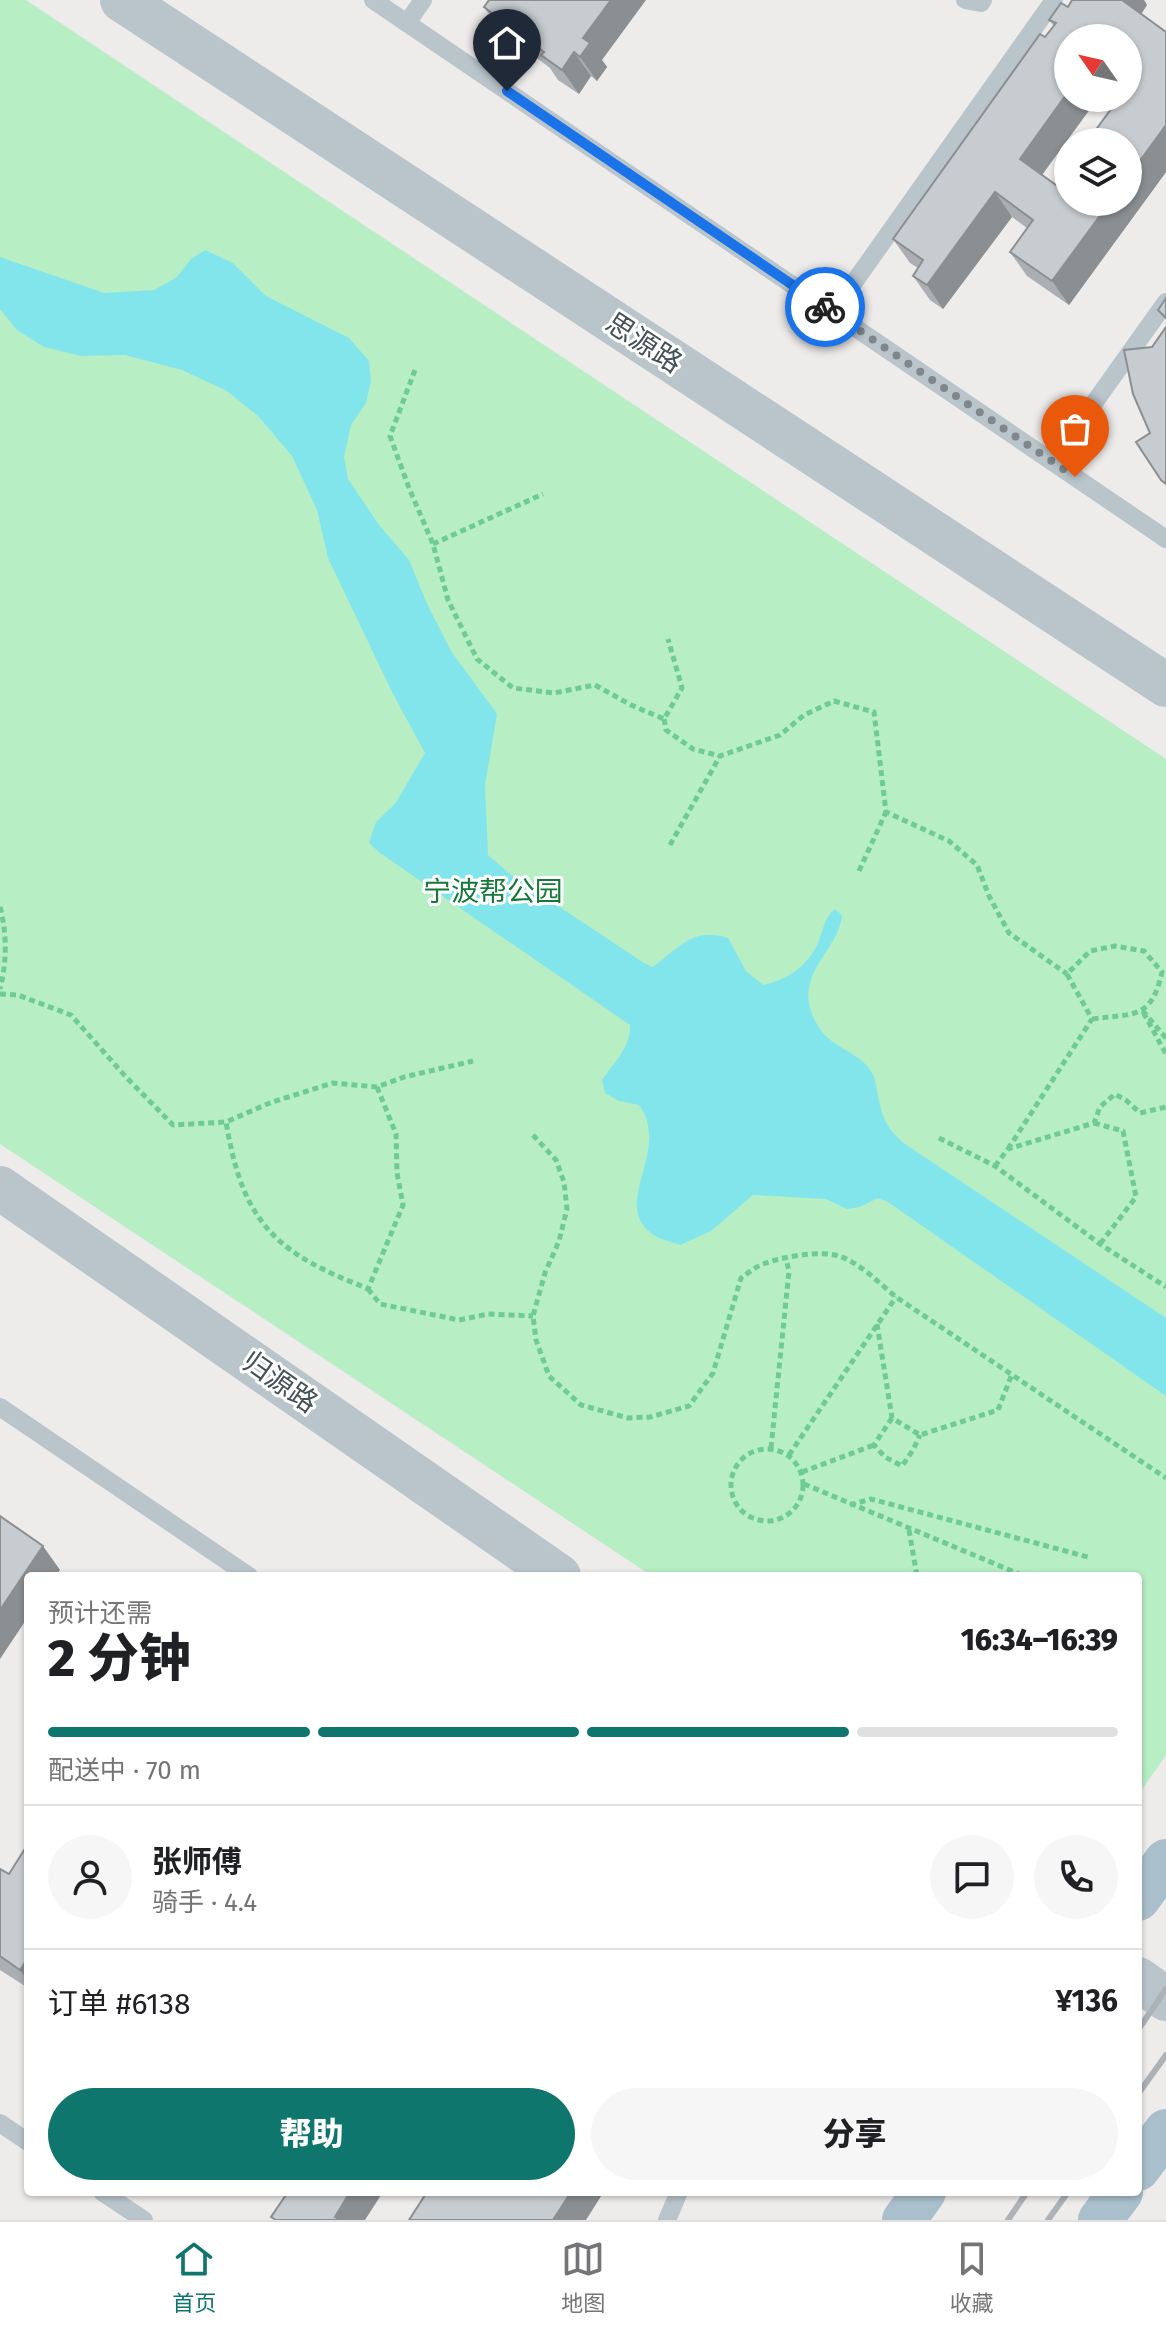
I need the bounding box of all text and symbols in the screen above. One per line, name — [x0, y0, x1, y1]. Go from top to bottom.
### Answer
pin — [473, 9, 541, 91]
icon: home — [485, 21, 529, 65]
north arrow — [1054, 24, 1142, 112]
map controls — [1054, 24, 1142, 216]
button: layers — [1054, 128, 1142, 216]
courier — [785, 267, 865, 347]
icon: bike — [803, 285, 847, 329]
street label: 思源路 — [600, 306, 688, 380]
pin — [1041, 395, 1109, 477]
icon: bag — [1053, 407, 1097, 451]
park label: 宁波帮公园 — [423, 875, 563, 908]
street label: 归源路 — [236, 1344, 324, 1420]
text: 预计还需 — [48, 1598, 152, 1629]
text: 16:34–16:39 — [961, 1622, 1118, 1658]
text: 2 分钟 — [48, 1627, 191, 1690]
text: 配送中 · 70 m — [48, 1755, 201, 1786]
button: person — [48, 1835, 132, 1919]
button: chat — [930, 1835, 1014, 1919]
button: phone — [1034, 1835, 1118, 1919]
text: 张师傅 — [152, 1844, 242, 1880]
text: 骑手 · 4.4 — [152, 1887, 257, 1918]
text: ¥136 — [1055, 1983, 1118, 2019]
text: 订单 #6138 — [48, 1986, 191, 2022]
button: 帮助 — [48, 2088, 575, 2180]
button: 分享 — [591, 2088, 1118, 2180]
tab: 首页 — [172, 2237, 216, 2317]
tab: 地图 — [561, 2237, 605, 2317]
tab: 收藏 — [950, 2237, 994, 2317]

